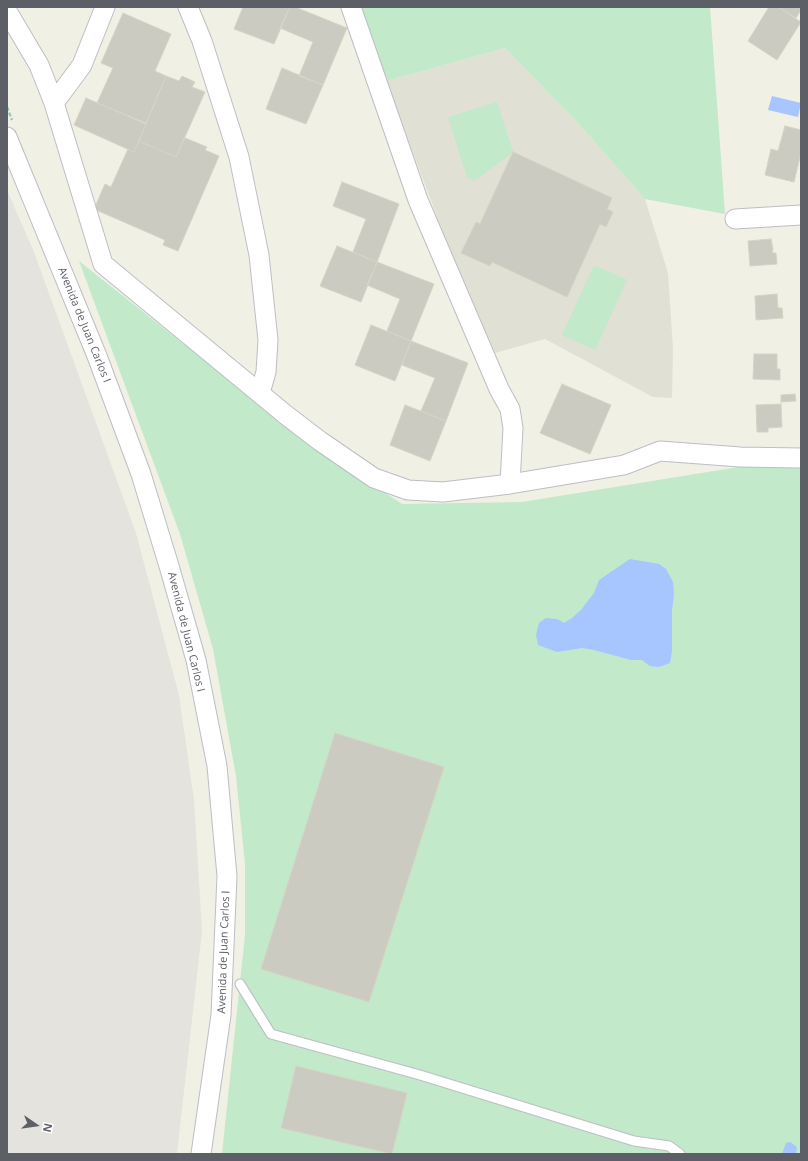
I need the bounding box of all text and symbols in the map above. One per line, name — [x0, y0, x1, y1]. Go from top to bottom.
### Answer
street label: Avenida de Juan Carlos I — [55, 265, 113, 385]
street label: Avenida de Juan Carlos I — [165, 571, 207, 693]
street label: Avenida de Juan Carlos I — [215, 890, 233, 1014]
north arrow — [16, 1105, 56, 1145]
text: N — [40, 1122, 56, 1134]

